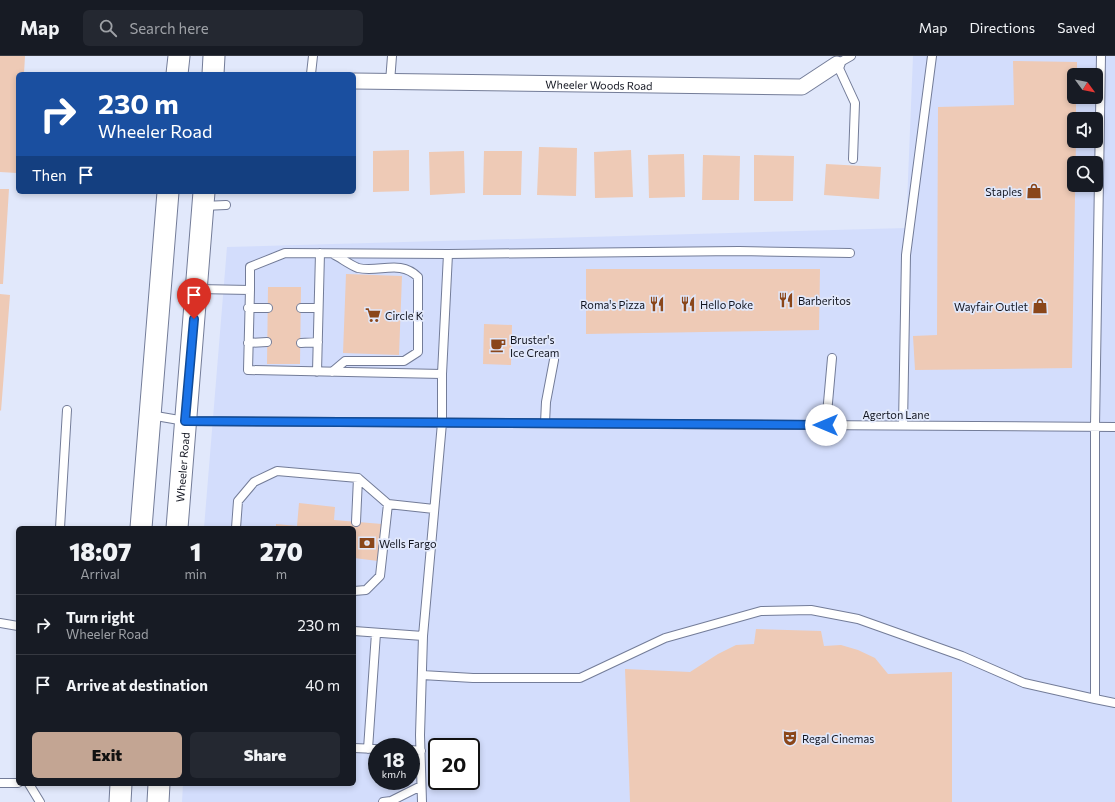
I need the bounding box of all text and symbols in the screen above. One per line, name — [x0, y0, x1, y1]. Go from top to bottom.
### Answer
search box — [83, 10, 363, 46]
text: Map — [20, 16, 59, 39]
icon: search — [97, 17, 119, 39]
text: Search here — [129, 19, 209, 37]
text: Map — [919, 19, 948, 36]
text: Directions — [970, 19, 1035, 36]
text: Saved — [1057, 19, 1095, 36]
north arrow — [1067, 68, 1103, 104]
map controls — [1067, 68, 1103, 192]
street label: Wheeler Woods Road — [545, 77, 653, 91]
text: 230 m — [98, 86, 179, 120]
icon: right — [32, 88, 84, 140]
button: sound — [1067, 112, 1103, 148]
text: Wheeler Road — [98, 120, 212, 142]
button: search — [1067, 156, 1103, 192]
icon: arrive — [75, 164, 97, 186]
text: Then — [32, 166, 67, 184]
shop icon: Staples — [1025, 182, 1043, 200]
place label: Staples — [985, 185, 1022, 198]
pin — [177, 278, 211, 319]
icon: arrive — [183, 284, 205, 306]
restaurant icon: Barberitos — [777, 291, 795, 309]
place label: Barberitos — [798, 294, 851, 307]
restaurant icon: Roma's Pizza — [648, 295, 666, 313]
restaurant icon: Hello Poke — [679, 295, 697, 313]
shop icon: Wayfair Outlet — [1031, 297, 1049, 315]
place label: Roma's Pizza — [580, 298, 645, 311]
place label: Hello Poke — [700, 298, 753, 311]
place label: Wayfair Outlet — [954, 300, 1028, 313]
supermarket icon: Circle K — [364, 306, 382, 324]
place label: Circle K — [385, 309, 424, 322]
place label: Bruster's Ice Cream — [510, 333, 559, 359]
cafe icon: Bruster's Ice Cream — [489, 336, 507, 354]
position arrow — [805, 404, 847, 446]
street label: Agerton Lane — [863, 408, 930, 421]
street label: Wheeler Road — [173, 432, 191, 503]
bank icon: Wells Fargo — [358, 534, 376, 552]
text: 18:07 — [69, 537, 131, 566]
text: 1 — [190, 537, 201, 566]
text: 270 — [260, 537, 303, 566]
place label: Wells Fargo — [379, 537, 437, 550]
text: Arrival — [81, 566, 120, 582]
text: min — [185, 566, 207, 582]
text: m — [276, 566, 287, 582]
text: Turn right — [66, 608, 135, 626]
icon: right — [32, 614, 54, 636]
text: 230 m — [297, 616, 340, 634]
text: Wheeler Road — [66, 626, 149, 642]
icon: arrive — [32, 674, 54, 696]
text: Arrive at destination — [66, 676, 208, 694]
text: 40 m — [305, 676, 340, 694]
theatre icon: Regal Cinemas — [781, 729, 799, 747]
button: Exit — [32, 732, 182, 778]
button: Share — [190, 732, 340, 778]
place label: Regal Cinemas — [802, 732, 874, 745]
speed limit sign: 20 — [428, 738, 480, 790]
text: 18 — [383, 747, 405, 771]
text: km/h — [382, 768, 406, 780]

